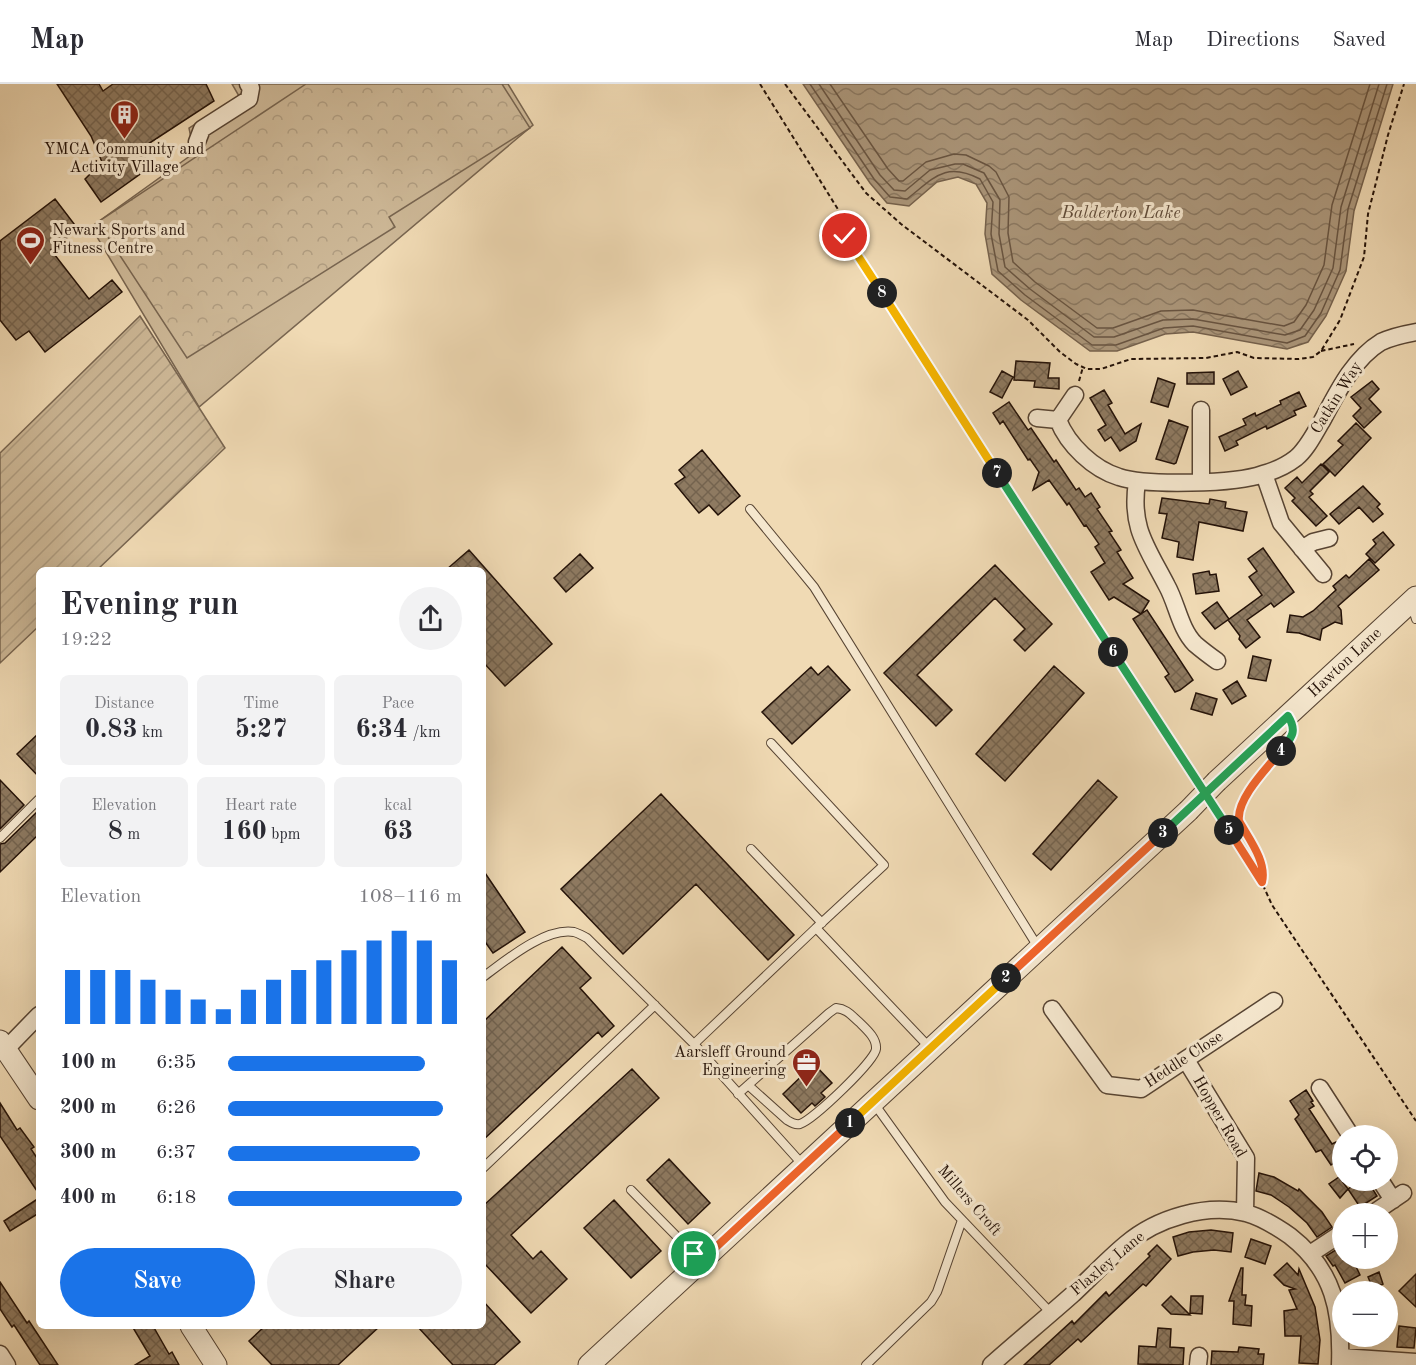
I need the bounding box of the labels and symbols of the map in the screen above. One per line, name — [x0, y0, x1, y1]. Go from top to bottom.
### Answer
building icon: YMCA Community and Activity Village — [108, 99, 140, 141]
place label: YMCA Community and Activity Village — [44, 142, 204, 176]
water label: Balderton Lake — [1060, 204, 1181, 222]
pin — [819, 210, 870, 261]
place label: Newark Sports and Fitness Centre — [52, 223, 185, 257]
sports icon: Newark Sports and Fitness Centre — [15, 224, 47, 266]
pin: 8 — [867, 278, 897, 308]
street label: Catkin Way — [1309, 359, 1366, 437]
pin: 7 — [982, 458, 1012, 488]
street label: Hawton Lane — [1305, 625, 1385, 701]
pin: 6 — [1098, 637, 1128, 667]
pin: 4 — [1266, 736, 1296, 766]
pin: 5 — [1214, 815, 1244, 845]
pin: 3 — [1148, 818, 1178, 848]
pin: 2 — [991, 963, 1021, 993]
street label: Heddle Close — [1142, 1029, 1226, 1091]
place label: Aarsleff Ground Engineering — [674, 1045, 786, 1079]
office icon: Aarsleff Ground Engineering — [791, 1046, 823, 1088]
street label: Hopper Road — [1189, 1074, 1249, 1160]
pin: 1 — [835, 1108, 865, 1138]
street label: Millers Croft — [934, 1163, 1004, 1240]
pin — [668, 1228, 719, 1279]
street label: Flaxley Lane — [1068, 1229, 1148, 1299]

